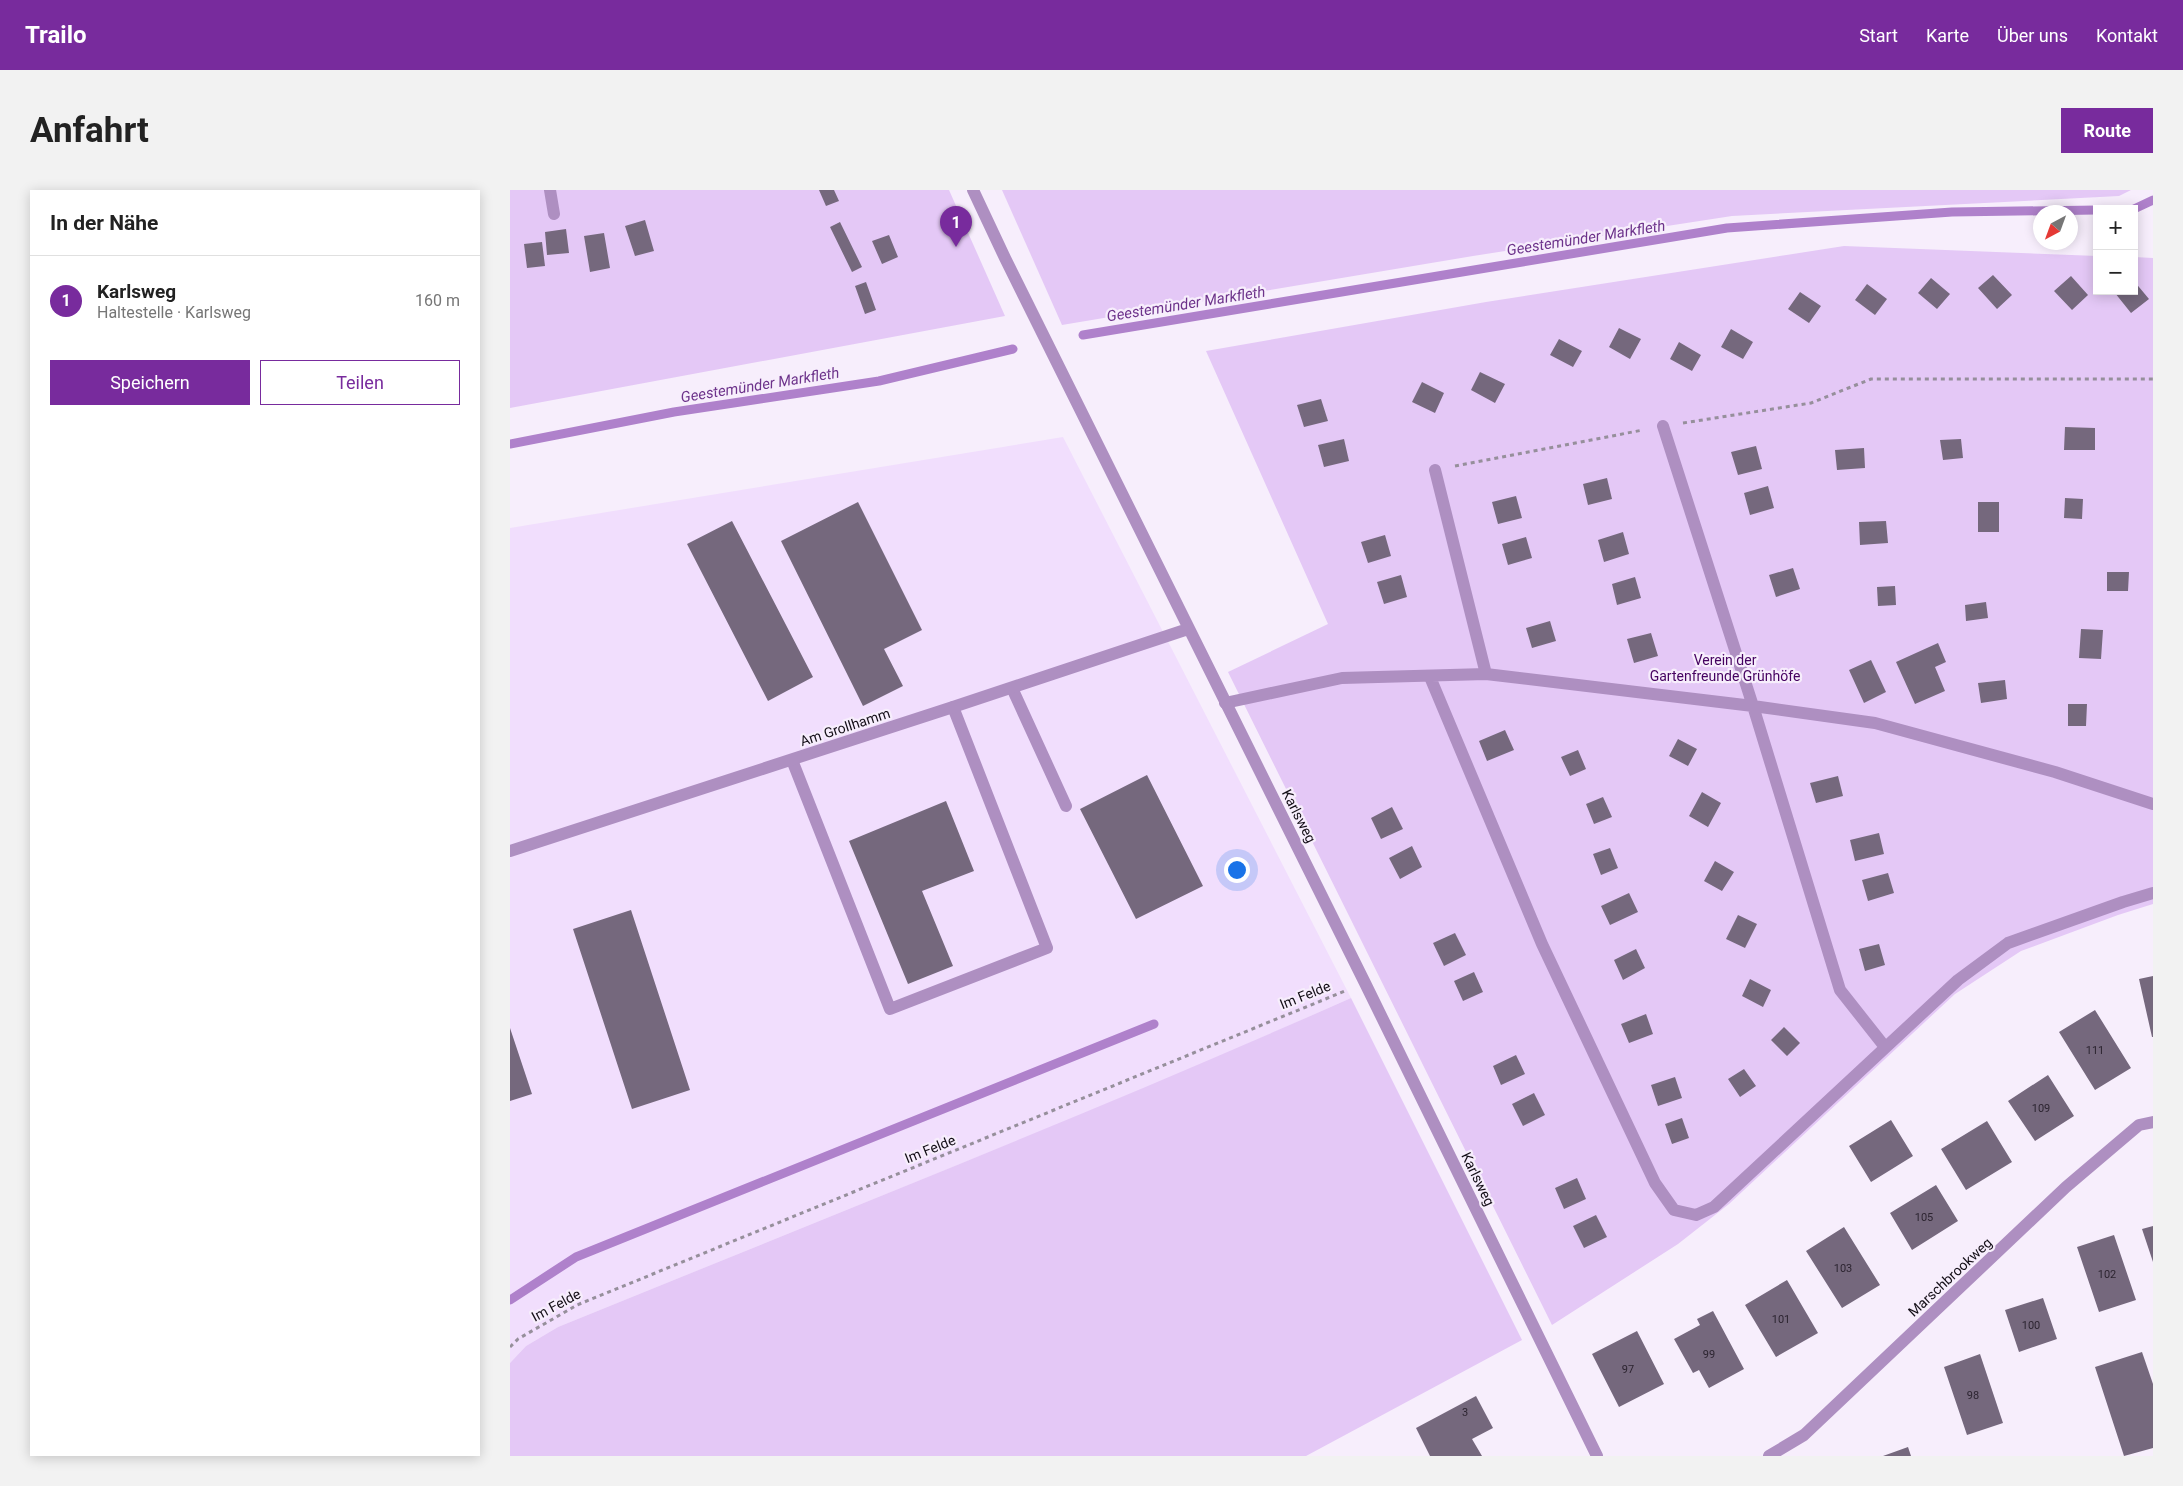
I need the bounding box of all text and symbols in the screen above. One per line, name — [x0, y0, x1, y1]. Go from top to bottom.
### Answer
text: Trailo — [25, 21, 87, 49]
text: Start — [1859, 25, 1898, 46]
text: Karte — [1926, 25, 1969, 46]
text: Über uns — [1997, 25, 2068, 46]
text: Kontakt — [2096, 25, 2158, 46]
button: Route — [2061, 108, 2153, 153]
text: Anfahrt — [30, 110, 149, 151]
north arrow — [2033, 205, 2078, 250]
map controls — [2093, 205, 2138, 295]
button: + — [2093, 205, 2138, 250]
pin: 1 — [940, 206, 972, 247]
text: In der Nähe — [50, 211, 158, 235]
water label: Geestemünder Markfleth — [1505, 217, 1667, 259]
button: − — [2093, 250, 2138, 295]
text: Karlsweg — [97, 280, 176, 303]
water label: Geestemünder Markfleth — [1105, 283, 1267, 325]
text: 1 — [61, 291, 71, 310]
text: 160 m — [415, 291, 460, 310]
text: Haltestelle · Karlsweg — [97, 303, 251, 322]
button: Speichern — [50, 360, 250, 405]
button: Teilen — [260, 360, 460, 405]
water label: Geestemünder Markfleth — [679, 364, 841, 406]
park label: Verein der Gartenfreunde Grünhöfe — [1650, 652, 1800, 684]
street label: Am Grollhamm — [798, 705, 892, 749]
street label: Karlsweg — [1279, 787, 1319, 845]
your location — [1224, 857, 1250, 883]
street label: Im Felde — [1277, 978, 1333, 1012]
house number: 111 — [2086, 1044, 2104, 1057]
house number: 109 — [2032, 1102, 2050, 1115]
street label: Im Felde — [902, 1132, 958, 1166]
street label: Karlsweg — [1458, 1150, 1498, 1208]
house number: 105 — [1915, 1211, 1933, 1224]
street label: Marschbrookweg — [1905, 1234, 1995, 1320]
house number: 103 — [1834, 1262, 1852, 1275]
house number: 102 — [2098, 1268, 2116, 1281]
street label: Im Felde — [529, 1285, 583, 1325]
house number: 101 — [1772, 1313, 1790, 1326]
house number: 100 — [2022, 1319, 2040, 1332]
house number: 99 — [1703, 1348, 1715, 1361]
house number: 97 — [1622, 1363, 1634, 1376]
house number: 98 — [1967, 1389, 1979, 1402]
house number: 3 — [1462, 1406, 1468, 1419]

